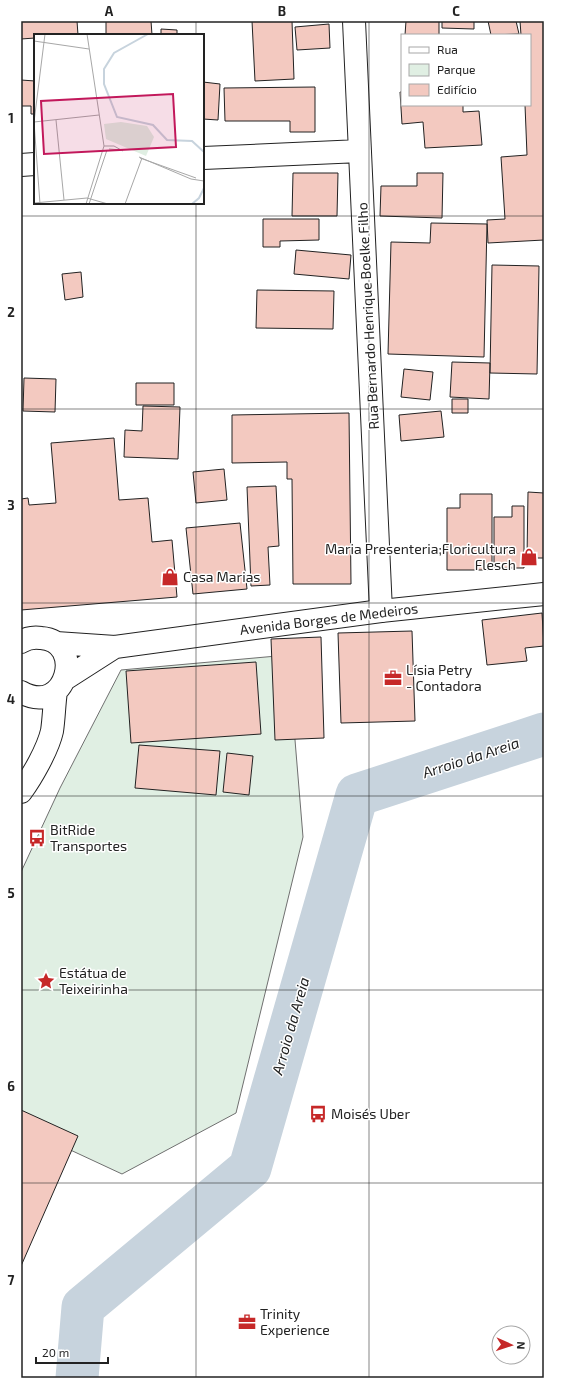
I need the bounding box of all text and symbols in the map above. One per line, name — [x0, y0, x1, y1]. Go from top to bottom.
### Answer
text: A — [105, 3, 114, 19]
text: B — [278, 3, 286, 19]
text: C — [452, 3, 460, 19]
inset map — [34, 34, 204, 204]
legend — [401, 34, 531, 106]
text: Rua — [437, 42, 458, 56]
text: Parque — [437, 62, 475, 76]
text: Edifício — [437, 82, 477, 96]
text: 1 — [8, 110, 14, 126]
street label: Rua Bernardo Henrique Boelke Filho — [353, 202, 382, 430]
text: 2 — [7, 304, 15, 320]
text: 3 — [7, 497, 15, 513]
place label: Maria Presenteria;Floricultura Flesch — [325, 540, 516, 573]
shop icon: Maria Presenteria;Floricultura Flesch — [519, 547, 539, 567]
shop icon: Casa Marias — [160, 567, 180, 587]
place label: Casa Marias — [183, 568, 260, 585]
street label: Avenida Borges de Medeiros — [239, 599, 419, 638]
place label: Lísia Petry - Contadora — [406, 661, 482, 694]
office icon: Lísia Petry - Contadora — [383, 668, 403, 688]
text: 4 — [7, 691, 15, 707]
water label: Arroio da Areia — [419, 733, 521, 781]
place label: BitRide Transportes — [50, 821, 127, 854]
bus stop icon: BitRide Transportes — [27, 828, 47, 848]
text: 5 — [7, 885, 15, 901]
place label: Estátua de Teixeirinha — [59, 964, 128, 997]
place icon: Estátua de Teixeirinha — [36, 971, 56, 991]
water label: Arroio da Areia — [267, 975, 313, 1078]
text: 6 — [7, 1078, 15, 1094]
bus stop icon: Moisés Uber — [308, 1104, 328, 1124]
place label: Moisés Uber — [331, 1105, 410, 1122]
text: 7 — [8, 1272, 15, 1288]
place label: Trinity Experience — [260, 1305, 330, 1338]
office icon: Trinity Experience — [237, 1312, 257, 1332]
north arrow — [491, 1325, 531, 1365]
scale bar — [36, 1339, 108, 1365]
text: N — [515, 1341, 528, 1350]
text: 20 m — [42, 1345, 69, 1359]

